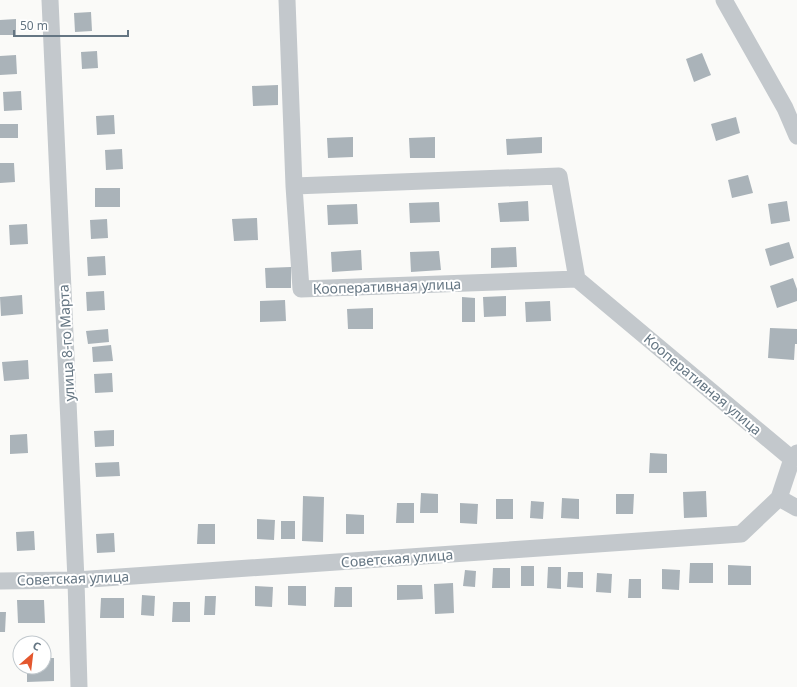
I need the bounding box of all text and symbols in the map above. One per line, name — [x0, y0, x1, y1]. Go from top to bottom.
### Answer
scale bar — [14, 12, 128, 38]
text: 50 m — [20, 17, 48, 34]
street label: Кооперативная улица — [313, 274, 461, 298]
street label: улица 8-го Марта — [53, 284, 79, 402]
street label: Кооперативная улица — [640, 329, 766, 439]
street label: Советская улица — [340, 545, 454, 571]
street label: Советская улица — [17, 567, 129, 589]
north arrow — [12, 635, 52, 675]
text: С — [30, 637, 44, 654]

